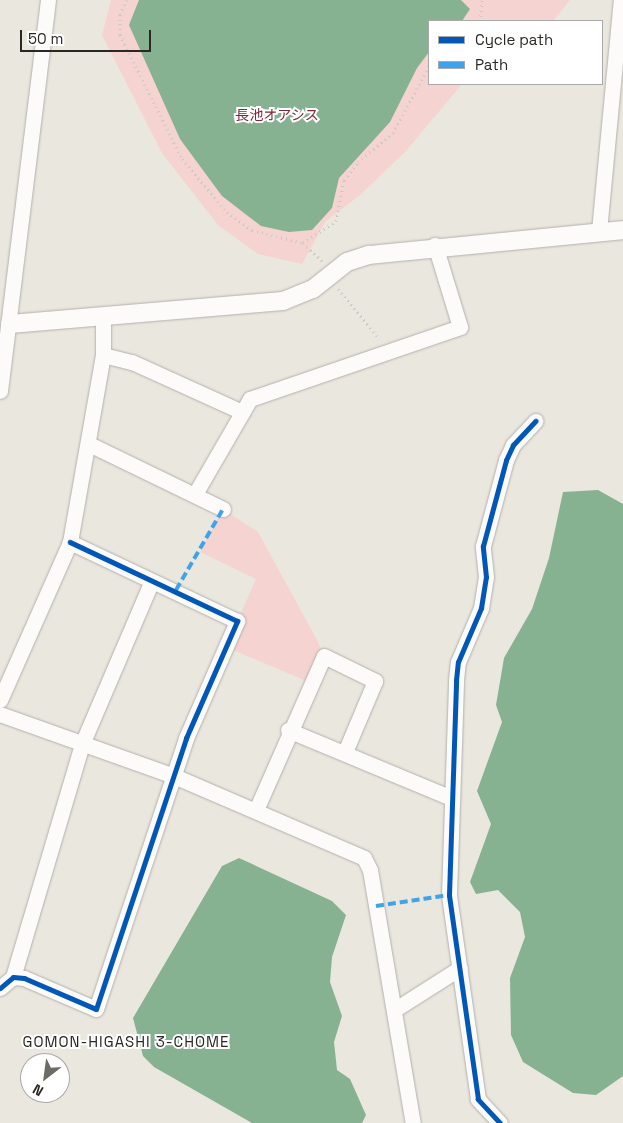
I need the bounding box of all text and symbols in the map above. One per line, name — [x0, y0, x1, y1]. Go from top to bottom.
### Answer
scale bar — [22, 20, 154, 52]
legend — [428, 20, 603, 85]
text: 50 m — [28, 29, 63, 48]
text: Cycle path — [475, 30, 553, 49]
text: Path — [475, 55, 508, 74]
park label: 長池オアシス — [235, 107, 319, 123]
district label: GOMON-HIGASHI 3-CHOME — [20, 1033, 232, 1051]
north arrow — [20, 1053, 70, 1103]
text: N — [29, 1080, 47, 1100]

